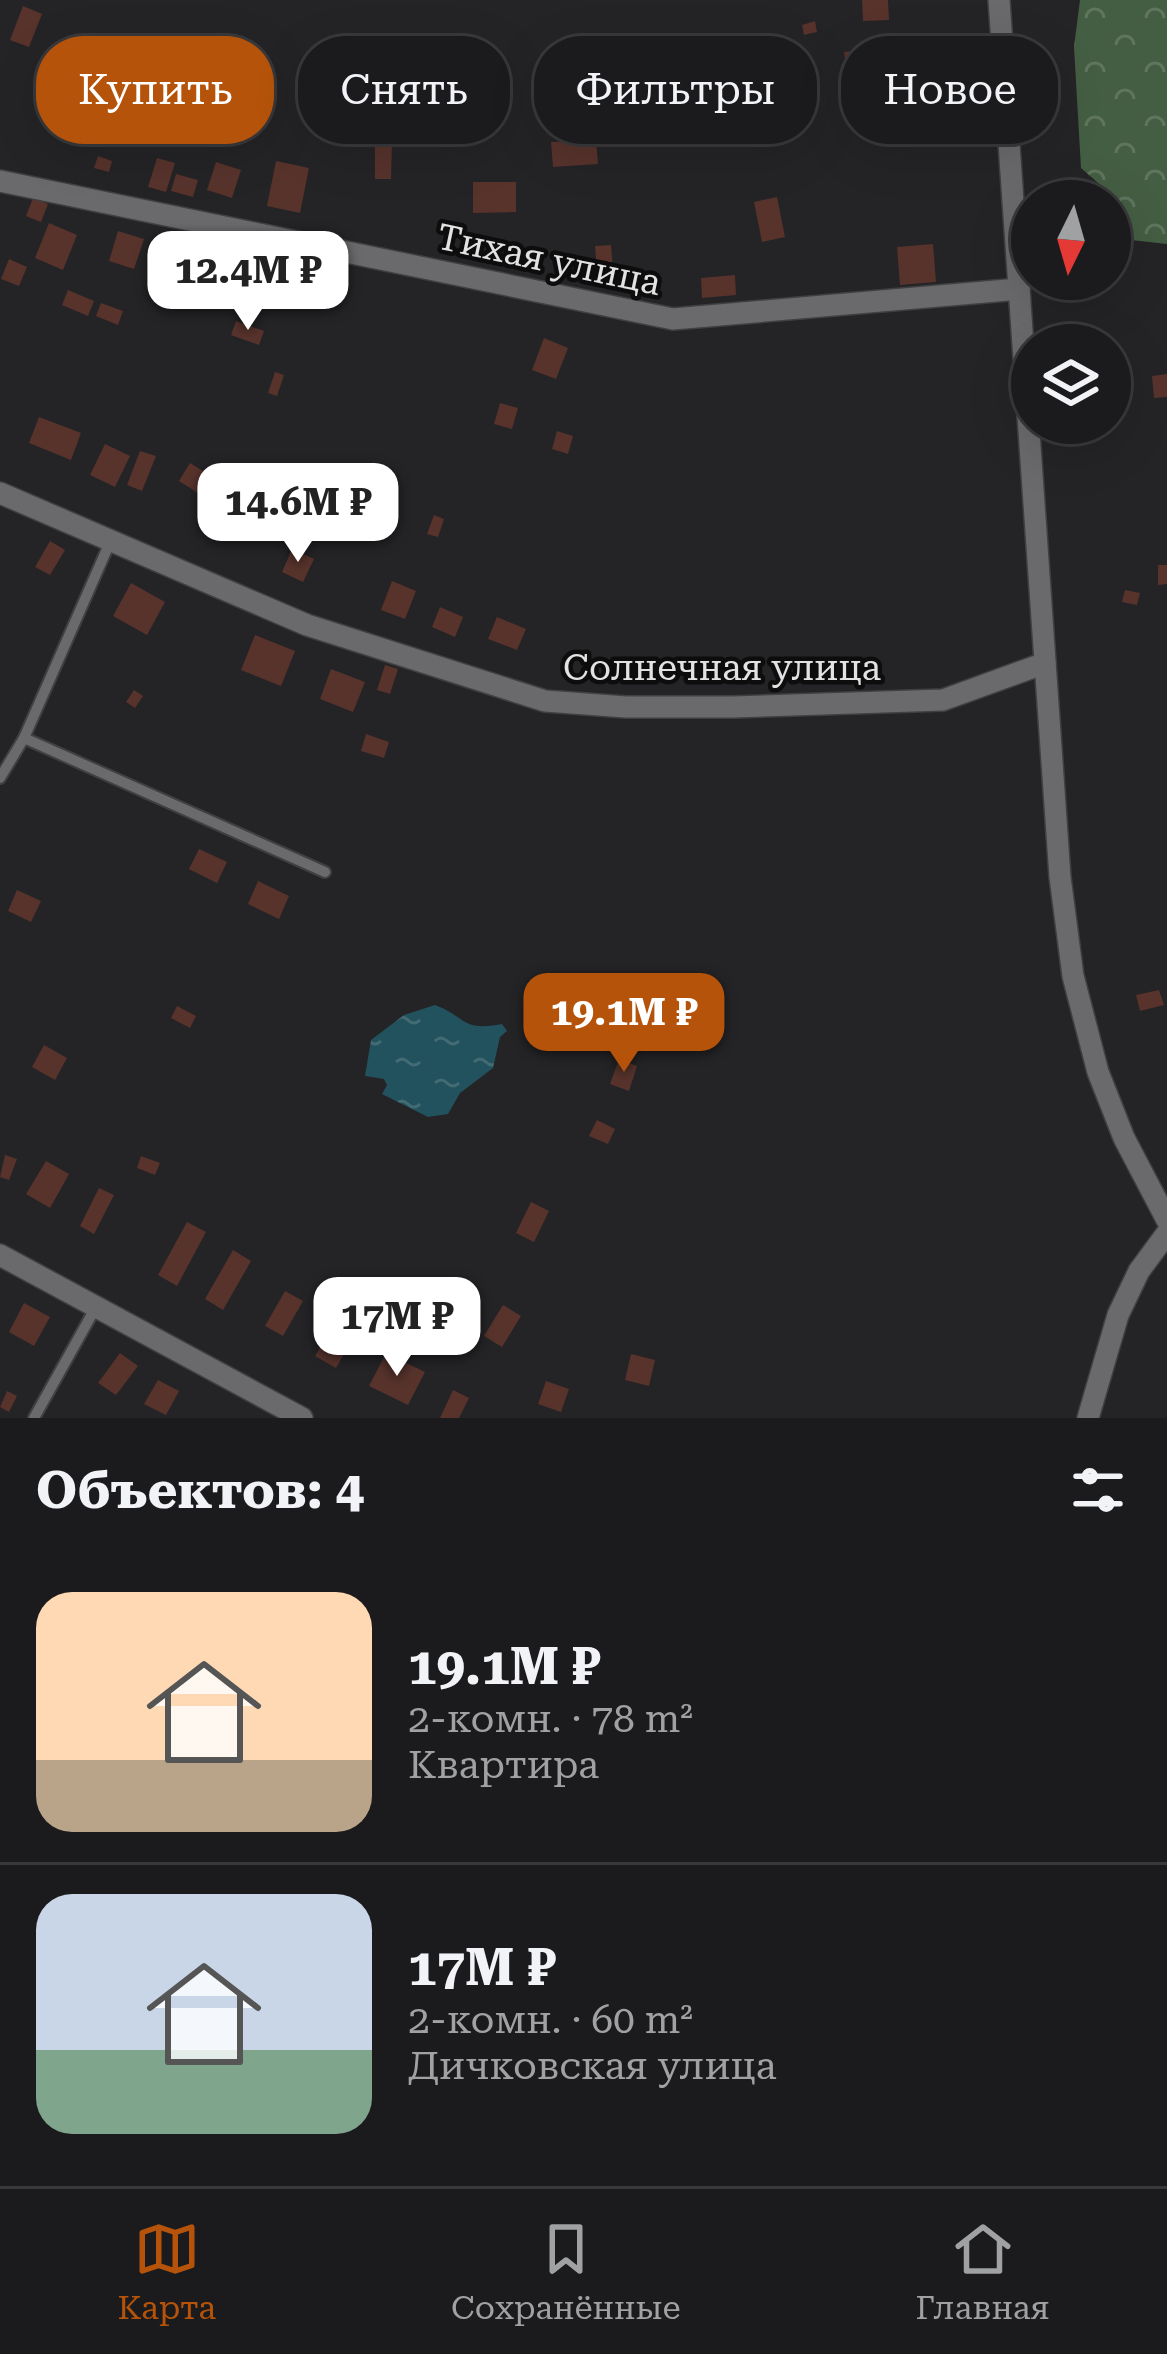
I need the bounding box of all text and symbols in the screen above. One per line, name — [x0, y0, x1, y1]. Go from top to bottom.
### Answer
chip: Купить — [36, 36, 274, 144]
chip: Снять — [298, 36, 510, 144]
chip: Фильтры — [534, 36, 817, 144]
chip: Новое — [841, 36, 1058, 144]
north arrow — [1011, 180, 1131, 300]
map controls — [1011, 180, 1131, 444]
street label: Тихая улица — [433, 216, 665, 304]
pin: 12.4M ₽ — [137, 231, 359, 333]
text: 12.4M ₽ — [174, 247, 322, 293]
button: layers — [1011, 324, 1131, 444]
pin: 14.6M ₽ — [187, 463, 409, 565]
text: 14.6M ₽ — [224, 479, 372, 525]
street label: Солнечная улица — [563, 647, 882, 689]
pin: 19.1M ₽ — [513, 973, 735, 1075]
text: 19.1M ₽ — [550, 989, 698, 1035]
pin: 17M ₽ — [313, 1277, 481, 1379]
text: 17M ₽ — [340, 1293, 454, 1339]
icon: filters — [1065, 1457, 1131, 1523]
text: Объектов: 4 — [36, 1461, 364, 1520]
text: 19.1M ₽ — [408, 1637, 600, 1696]
icon: home — [132, 1640, 276, 1784]
text: 2-комн. · 78 m² — [408, 1696, 693, 1742]
text: Квартира — [408, 1742, 599, 1788]
text: 17M ₽ — [408, 1938, 556, 1997]
icon: home — [132, 1942, 276, 2086]
text: 2-комн. · 60 m² — [408, 1997, 693, 2043]
text: Дичковская улица — [408, 2043, 777, 2089]
tab: Карта — [117, 2216, 216, 2327]
tab: Сохранённые — [451, 2216, 681, 2327]
tab: Главная — [916, 2216, 1050, 2327]

